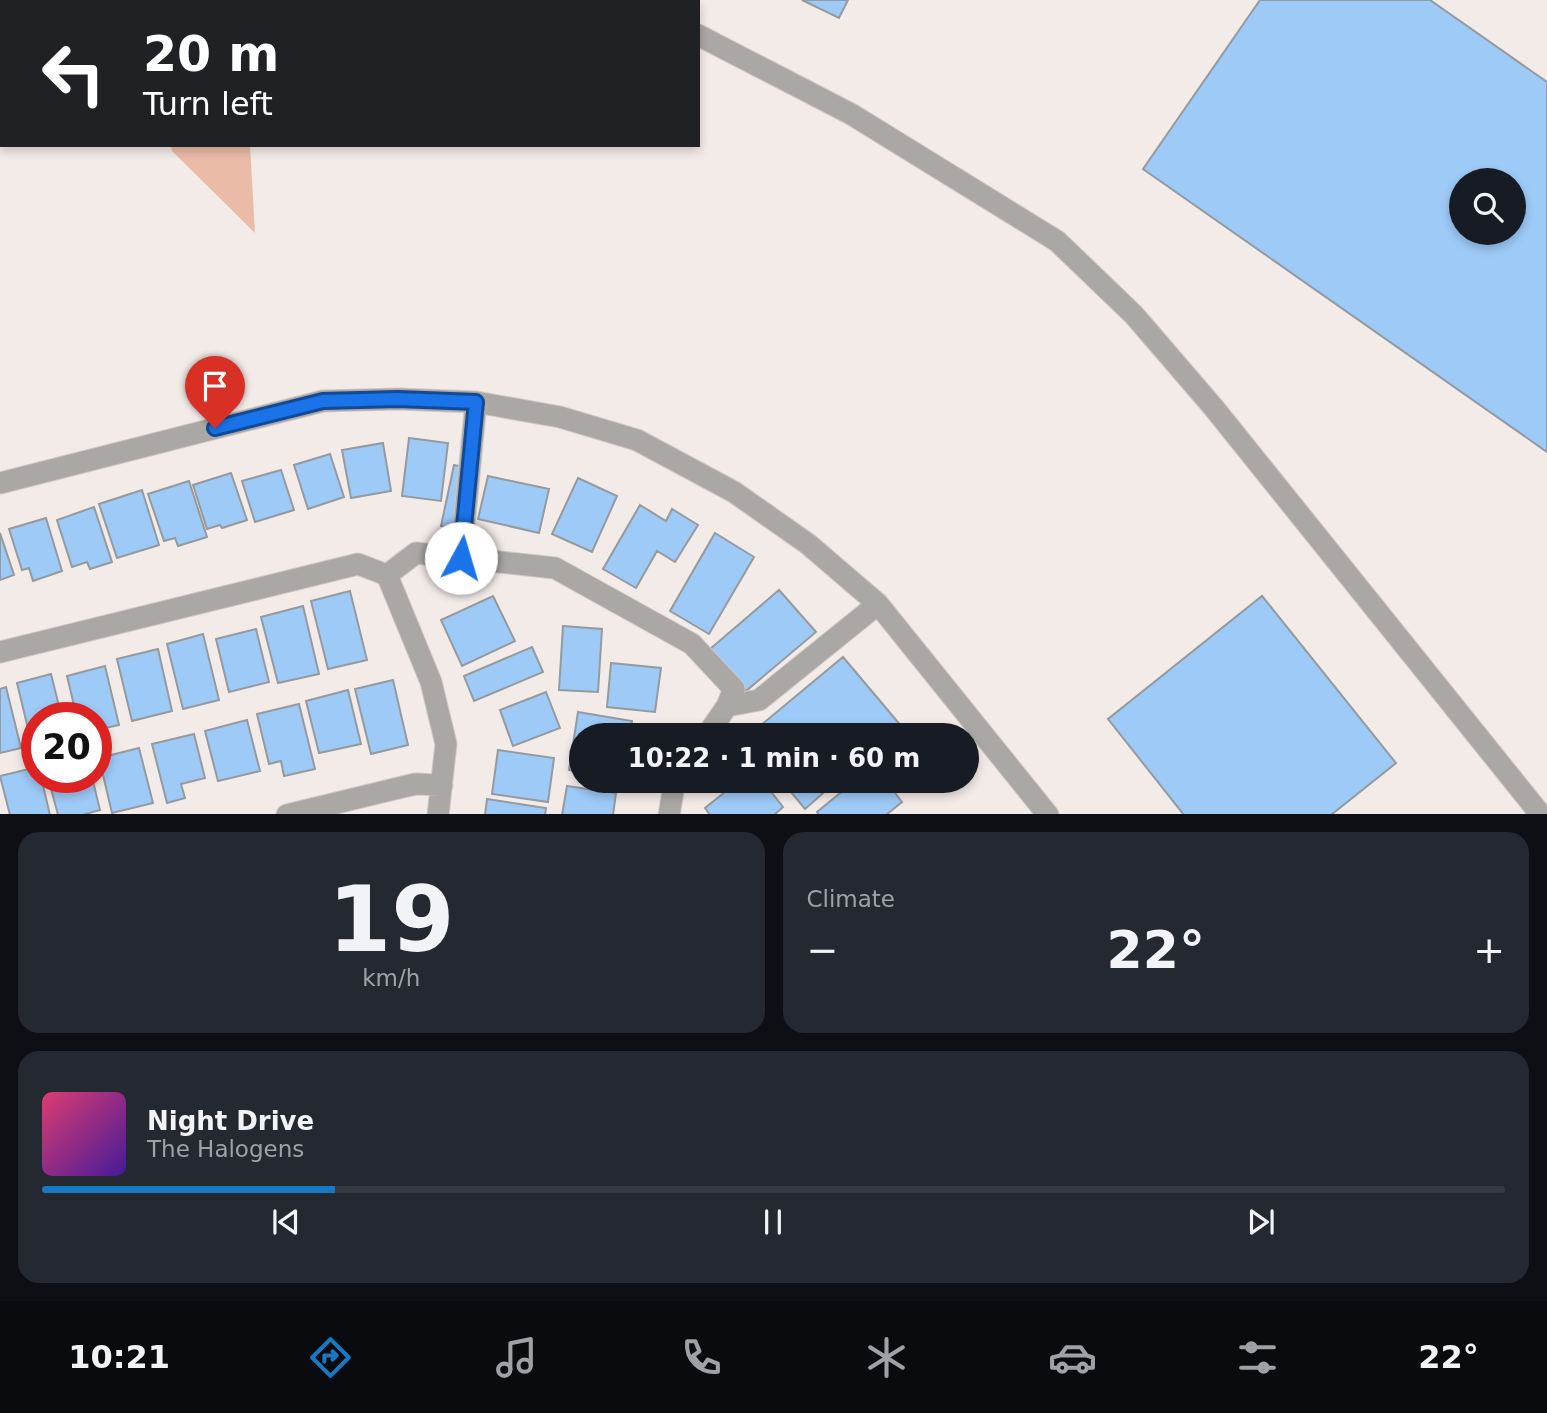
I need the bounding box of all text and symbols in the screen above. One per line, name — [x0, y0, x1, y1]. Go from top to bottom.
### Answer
text: 20 m — [143, 26, 279, 83]
icon: left — [28, 28, 119, 119]
text: Turn left — [143, 85, 273, 123]
map controls — [1449, 168, 1526, 245]
button: search — [1449, 168, 1526, 245]
pin — [185, 356, 245, 428]
icon: arrive — [196, 367, 234, 405]
position arrow — [424, 521, 498, 595]
speed limit sign: 20 — [21, 702, 112, 793]
text: 10:22 · 1 min · 60 m — [628, 743, 920, 773]
text: 19 — [328, 867, 455, 972]
text: Climate — [807, 886, 895, 912]
text: 22° — [1107, 920, 1205, 980]
text: − — [807, 928, 838, 972]
text: + — [1473, 928, 1505, 972]
text: km/h — [362, 965, 420, 991]
text: Night Drive — [147, 1106, 314, 1136]
text: The Halogens — [147, 1136, 304, 1162]
icon: previous — [267, 1203, 305, 1241]
icon: pause — [754, 1203, 792, 1241]
icon: next — [1242, 1203, 1280, 1241]
icon: directions — [306, 1333, 355, 1382]
icon: music — [492, 1333, 541, 1382]
icon: phone — [677, 1333, 726, 1382]
icon: climate — [862, 1333, 911, 1382]
icon: car — [1048, 1333, 1097, 1382]
icon: filters — [1233, 1333, 1282, 1382]
text: 10:21 — [68, 1338, 170, 1376]
text: 22° — [1418, 1338, 1479, 1376]

